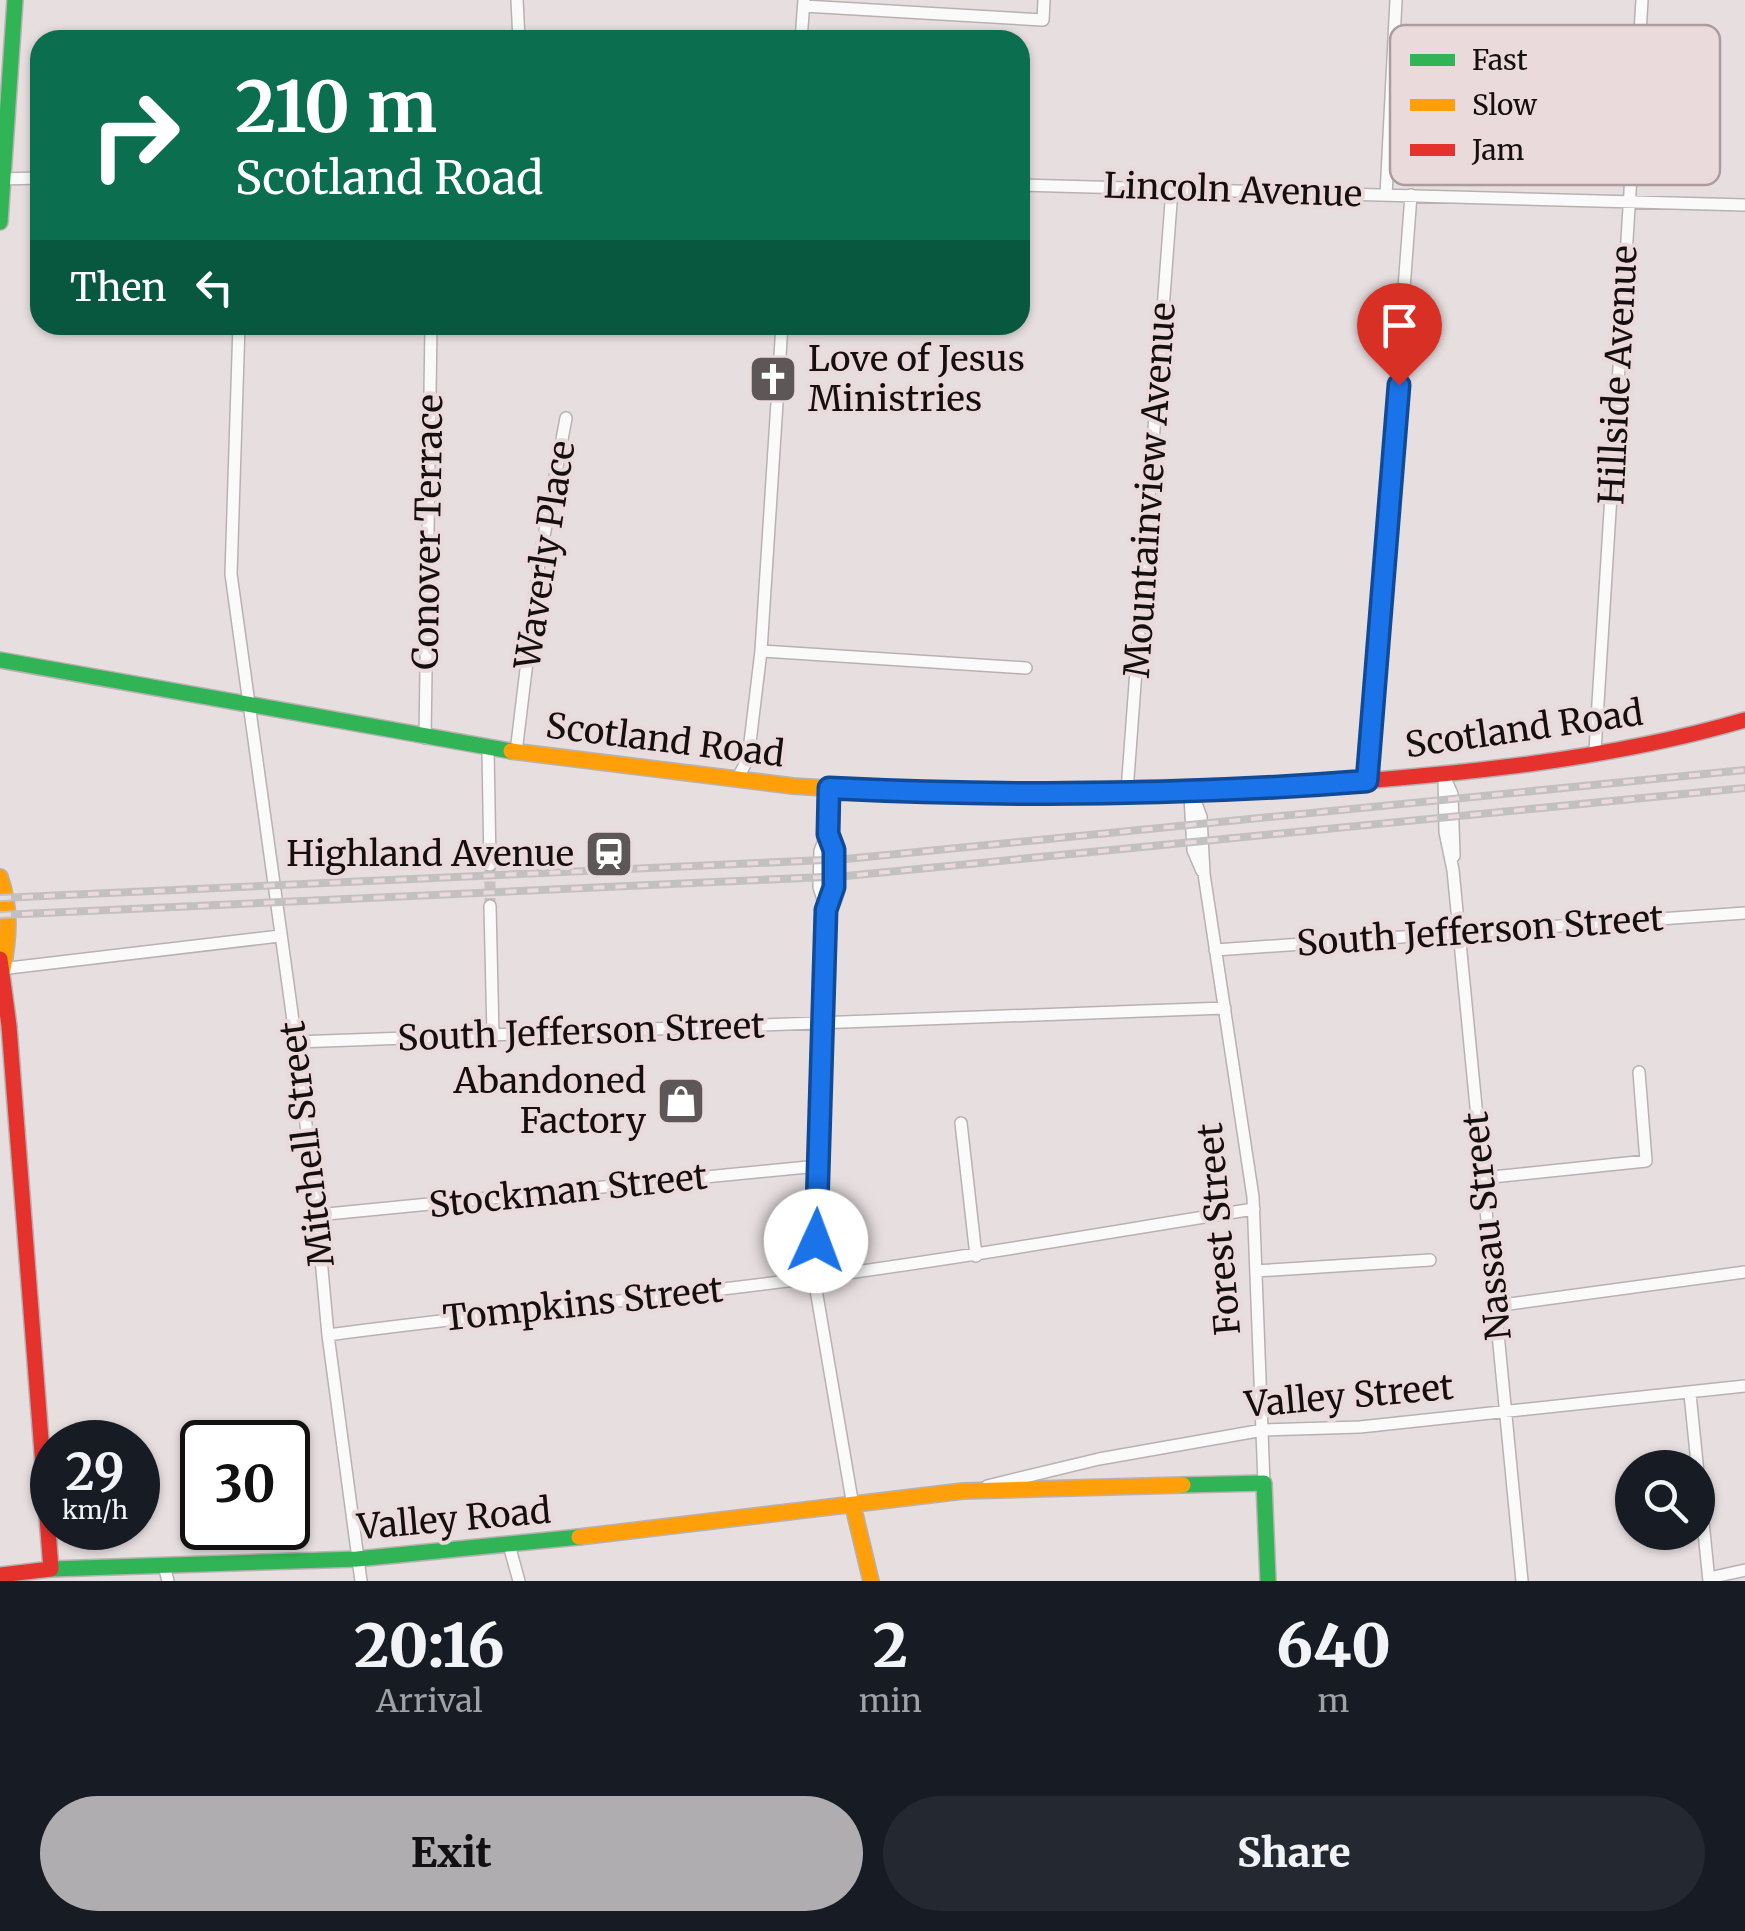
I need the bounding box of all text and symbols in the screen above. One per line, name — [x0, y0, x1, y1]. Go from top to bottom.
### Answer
legend — [1390, 25, 1720, 185]
text: Fast — [1472, 42, 1528, 78]
text: 210 m — [235, 63, 437, 151]
icon: right — [70, 70, 200, 200]
text: Slow — [1472, 87, 1537, 123]
text: Jam — [1471, 132, 1525, 168]
text: Scotland Road — [235, 150, 543, 206]
street label: Lincoln Avenue — [1103, 163, 1363, 217]
street label: Hillside Avenue — [1589, 244, 1647, 506]
icon: left — [187, 260, 242, 315]
text: Then — [70, 264, 167, 311]
pin — [1357, 283, 1442, 386]
icon: arrive — [1372, 298, 1427, 353]
street label: Mountainview Avenue — [1115, 301, 1185, 679]
place label: Love of Jesus Ministries — [808, 337, 1025, 421]
church icon: Love of Jesus Ministries — [747, 353, 799, 405]
street label: Conover Terrace — [404, 394, 452, 670]
street label: Waverly Place — [505, 438, 585, 673]
street label: Scotland Road — [1402, 691, 1646, 767]
street label: Scotland Road — [543, 704, 787, 776]
station icon: Highland Avenue — [583, 828, 635, 880]
place label: Highland Avenue — [286, 832, 574, 876]
street label: South Jefferson Street — [1295, 896, 1665, 966]
street label: South Jefferson Street — [397, 1004, 766, 1060]
street label: Mitchell Street — [270, 1018, 344, 1269]
place label: Abandoned Factory — [453, 1059, 647, 1143]
shop icon: Abandoned Factory — [655, 1075, 707, 1127]
street label: Nassau Street — [1453, 1109, 1521, 1342]
street label: Forest Street — [1188, 1121, 1250, 1337]
street label: Stockman Street — [427, 1154, 710, 1227]
position arrow — [764, 1189, 868, 1293]
street label: Tompkins Street — [441, 1267, 726, 1341]
street label: Valley Street — [1242, 1365, 1455, 1427]
speed limit sign: 30 — [180, 1420, 310, 1550]
text: 29 — [65, 1441, 125, 1504]
map controls — [1615, 1450, 1715, 1550]
button: search — [1615, 1450, 1715, 1550]
street label: Valley Road — [354, 1489, 553, 1549]
text: km/h — [62, 1494, 128, 1526]
text: 20:16 — [354, 1608, 505, 1683]
text: 2 — [873, 1608, 908, 1683]
text: 640 — [1276, 1608, 1391, 1683]
text: Arrival — [376, 1681, 483, 1721]
text: min — [859, 1681, 922, 1721]
text: m — [1318, 1681, 1349, 1721]
button: Exit — [40, 1796, 863, 1911]
button: Share — [883, 1796, 1705, 1911]

